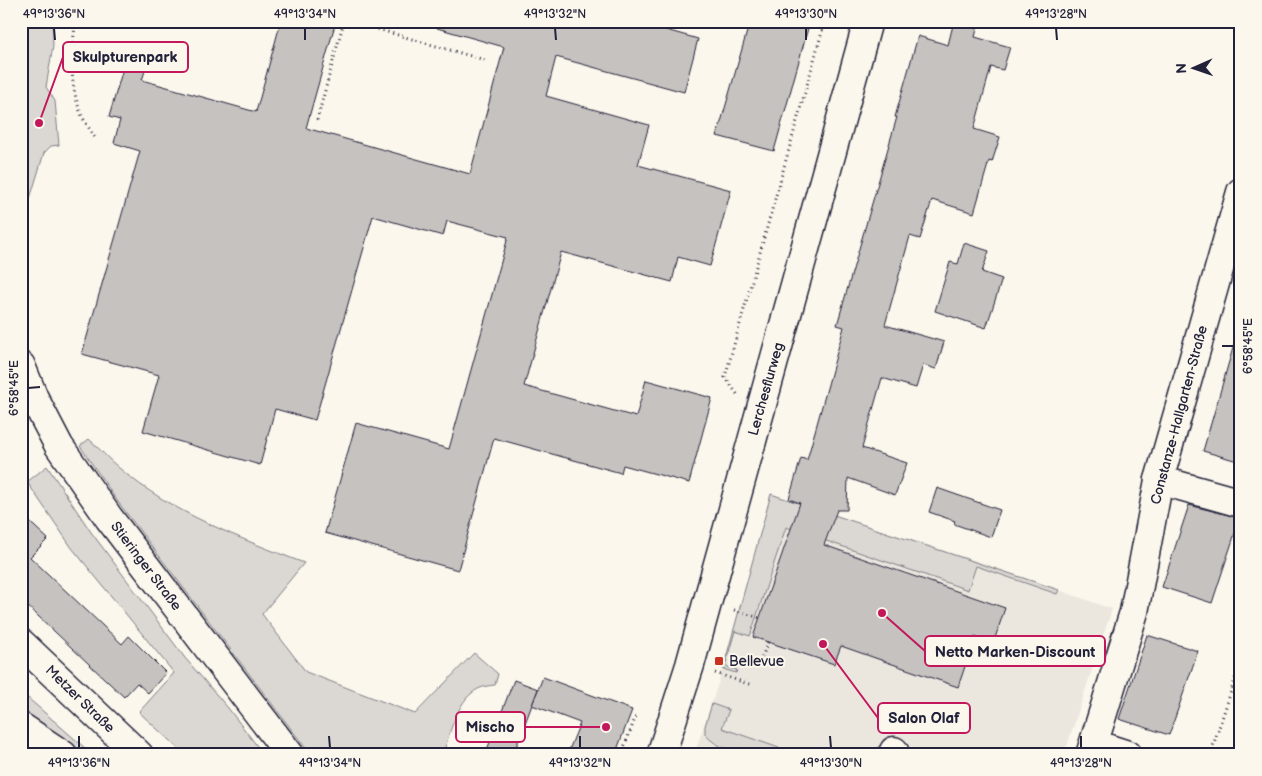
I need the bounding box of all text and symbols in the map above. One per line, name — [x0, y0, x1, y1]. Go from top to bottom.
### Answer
text: 49°13'36"N — [23, 7, 85, 22]
text: 49°13'34"N — [274, 7, 336, 22]
text: 49°13'32"N — [524, 7, 586, 22]
text: 49°13'30"N — [775, 7, 837, 22]
text: 49°13'28"N — [1025, 7, 1087, 22]
callout: Skulpturenpark — [63, 42, 188, 72]
north arrow — [1170, 42, 1220, 92]
text: Skulpturenpark — [73, 48, 177, 67]
text: N — [1173, 63, 1190, 74]
text: 6°58'45"E — [1241, 318, 1256, 374]
street label: Constanze-Hallgarten-Straße — [1147, 324, 1211, 506]
street label: Lerchesflurweg — [745, 340, 787, 438]
text: 6°58'45"E — [7, 360, 22, 416]
street label: Stieringer Straße — [107, 518, 185, 614]
callout: Netto Marken-Discount — [925, 636, 1105, 666]
text: Netto Marken-Discount — [935, 643, 1095, 662]
place label: Bellevue — [729, 653, 784, 670]
marker: Bellevue — [713, 655, 725, 667]
street label: Metzer Straße — [42, 662, 118, 736]
callout: Salon Olaf — [878, 703, 970, 733]
text: Salon Olaf — [888, 709, 960, 728]
callout: Mischo — [456, 712, 525, 742]
text: Mischo — [466, 718, 515, 737]
text: 49°13'36"N — [48, 756, 110, 771]
text: 49°13'34"N — [299, 756, 361, 771]
text: 49°13'32"N — [549, 756, 611, 771]
text: 49°13'30"N — [800, 756, 862, 771]
text: 49°13'28"N — [1050, 756, 1112, 771]

